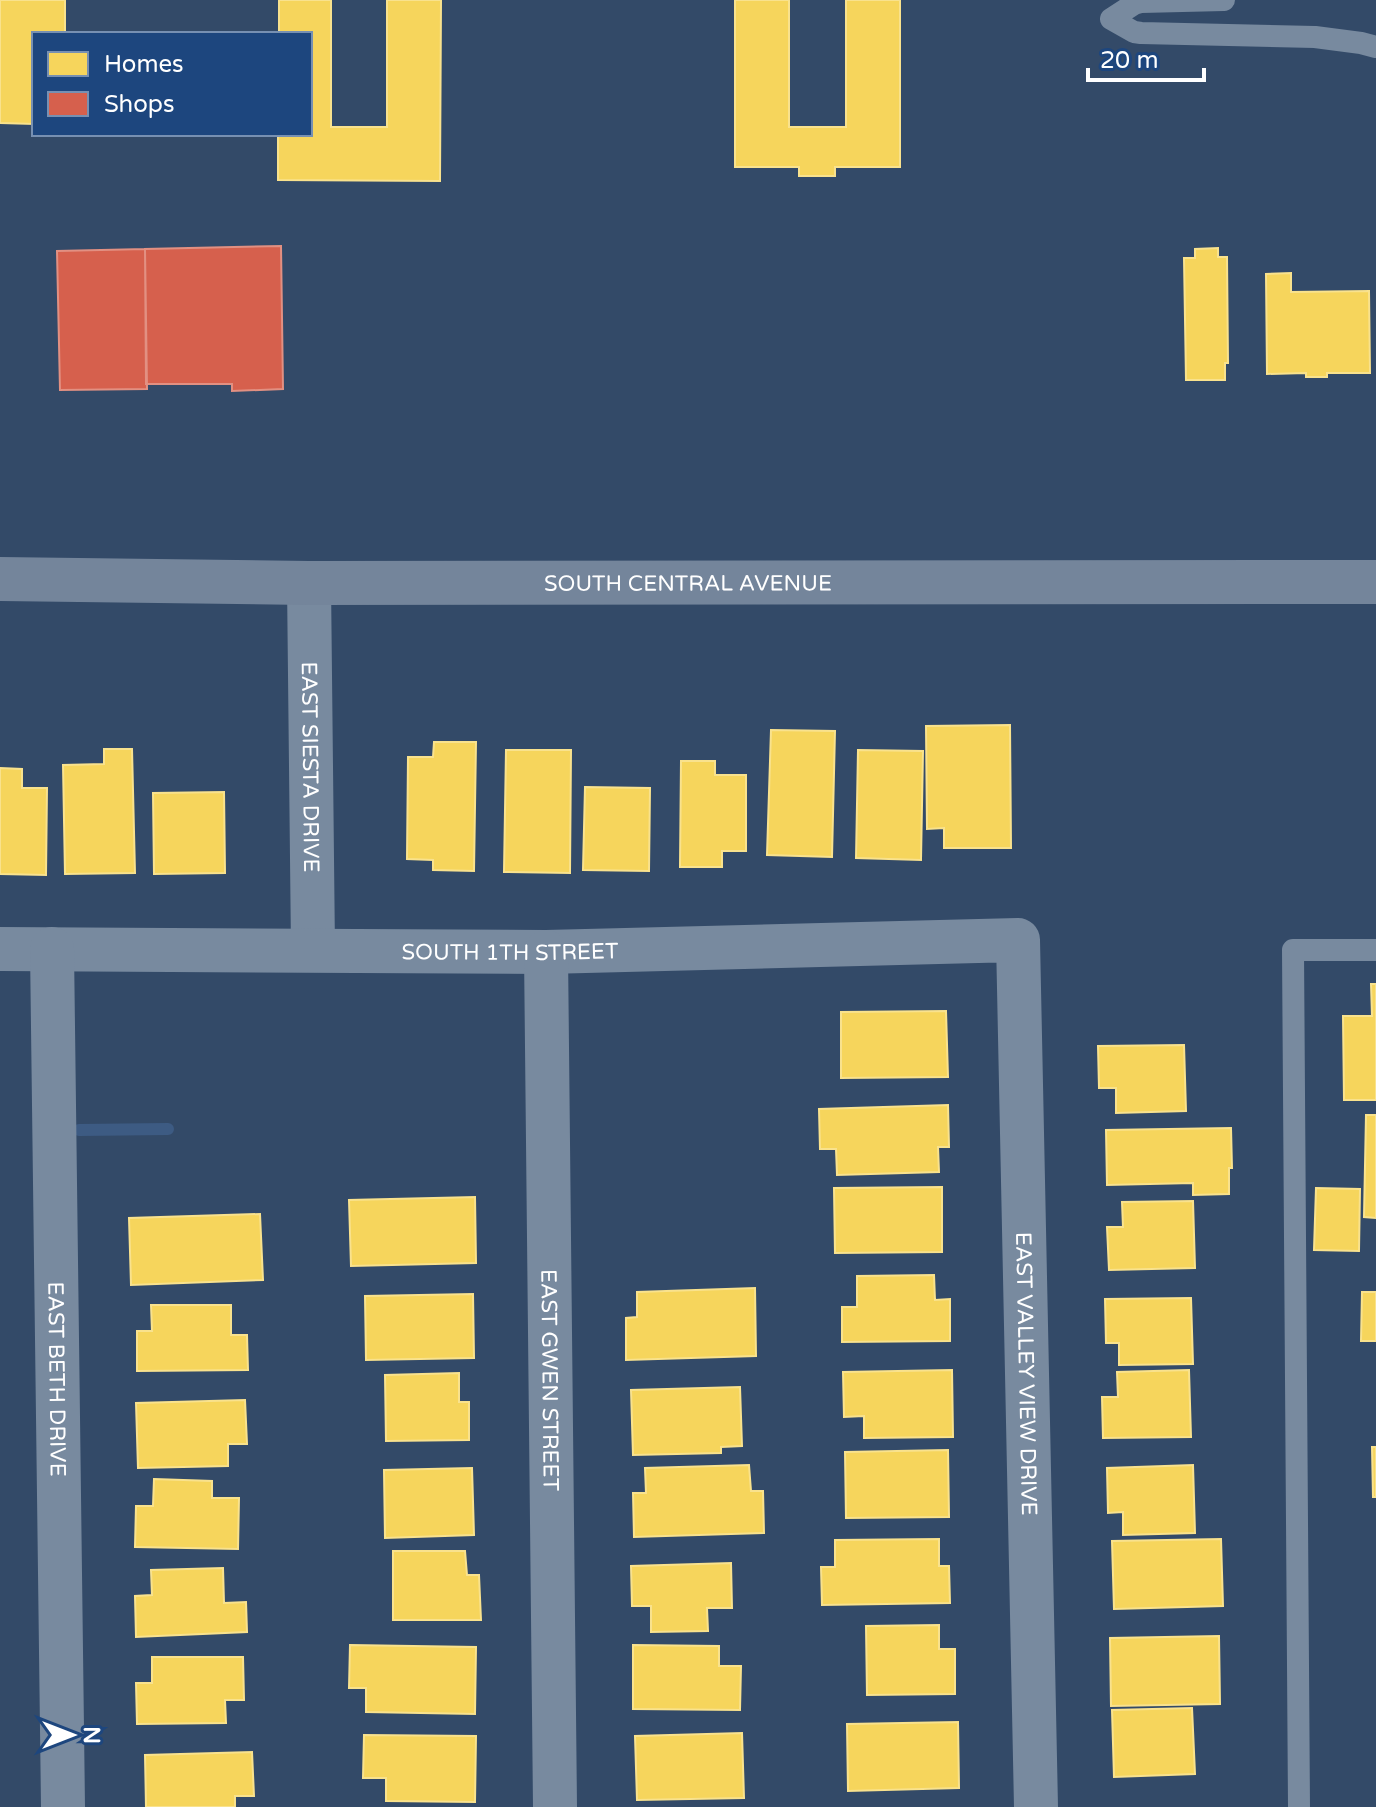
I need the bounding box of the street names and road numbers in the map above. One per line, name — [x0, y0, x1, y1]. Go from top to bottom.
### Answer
street label: SOUTH CENTRAL AVENUE — [544, 571, 832, 597]
street label: EAST SIESTA DRIVE — [296, 661, 324, 873]
street label: SOUTH 1TH STREET — [402, 938, 619, 966]
street label: EAST VALLEY VIEW DRIVE — [1010, 1232, 1042, 1516]
street label: EAST GWEN STREET — [535, 1269, 564, 1492]
street label: EAST BETH DRIVE — [42, 1281, 71, 1477]

